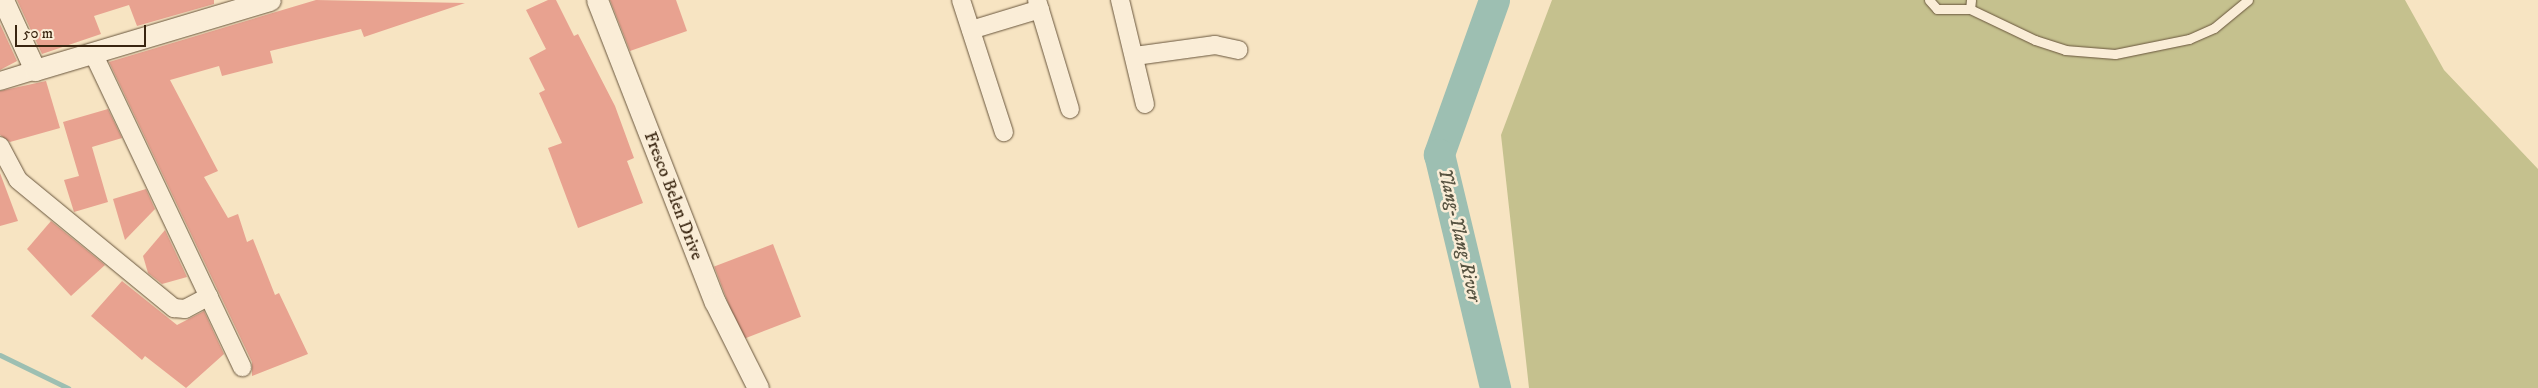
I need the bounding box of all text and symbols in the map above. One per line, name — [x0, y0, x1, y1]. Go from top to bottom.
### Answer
scale bar — [18, 15, 149, 47]
text: 50 m — [23, 24, 53, 43]
street label: Fresco Belen Drive — [639, 129, 707, 263]
water label: Ylang-Ylang River — [1433, 166, 1485, 304]

